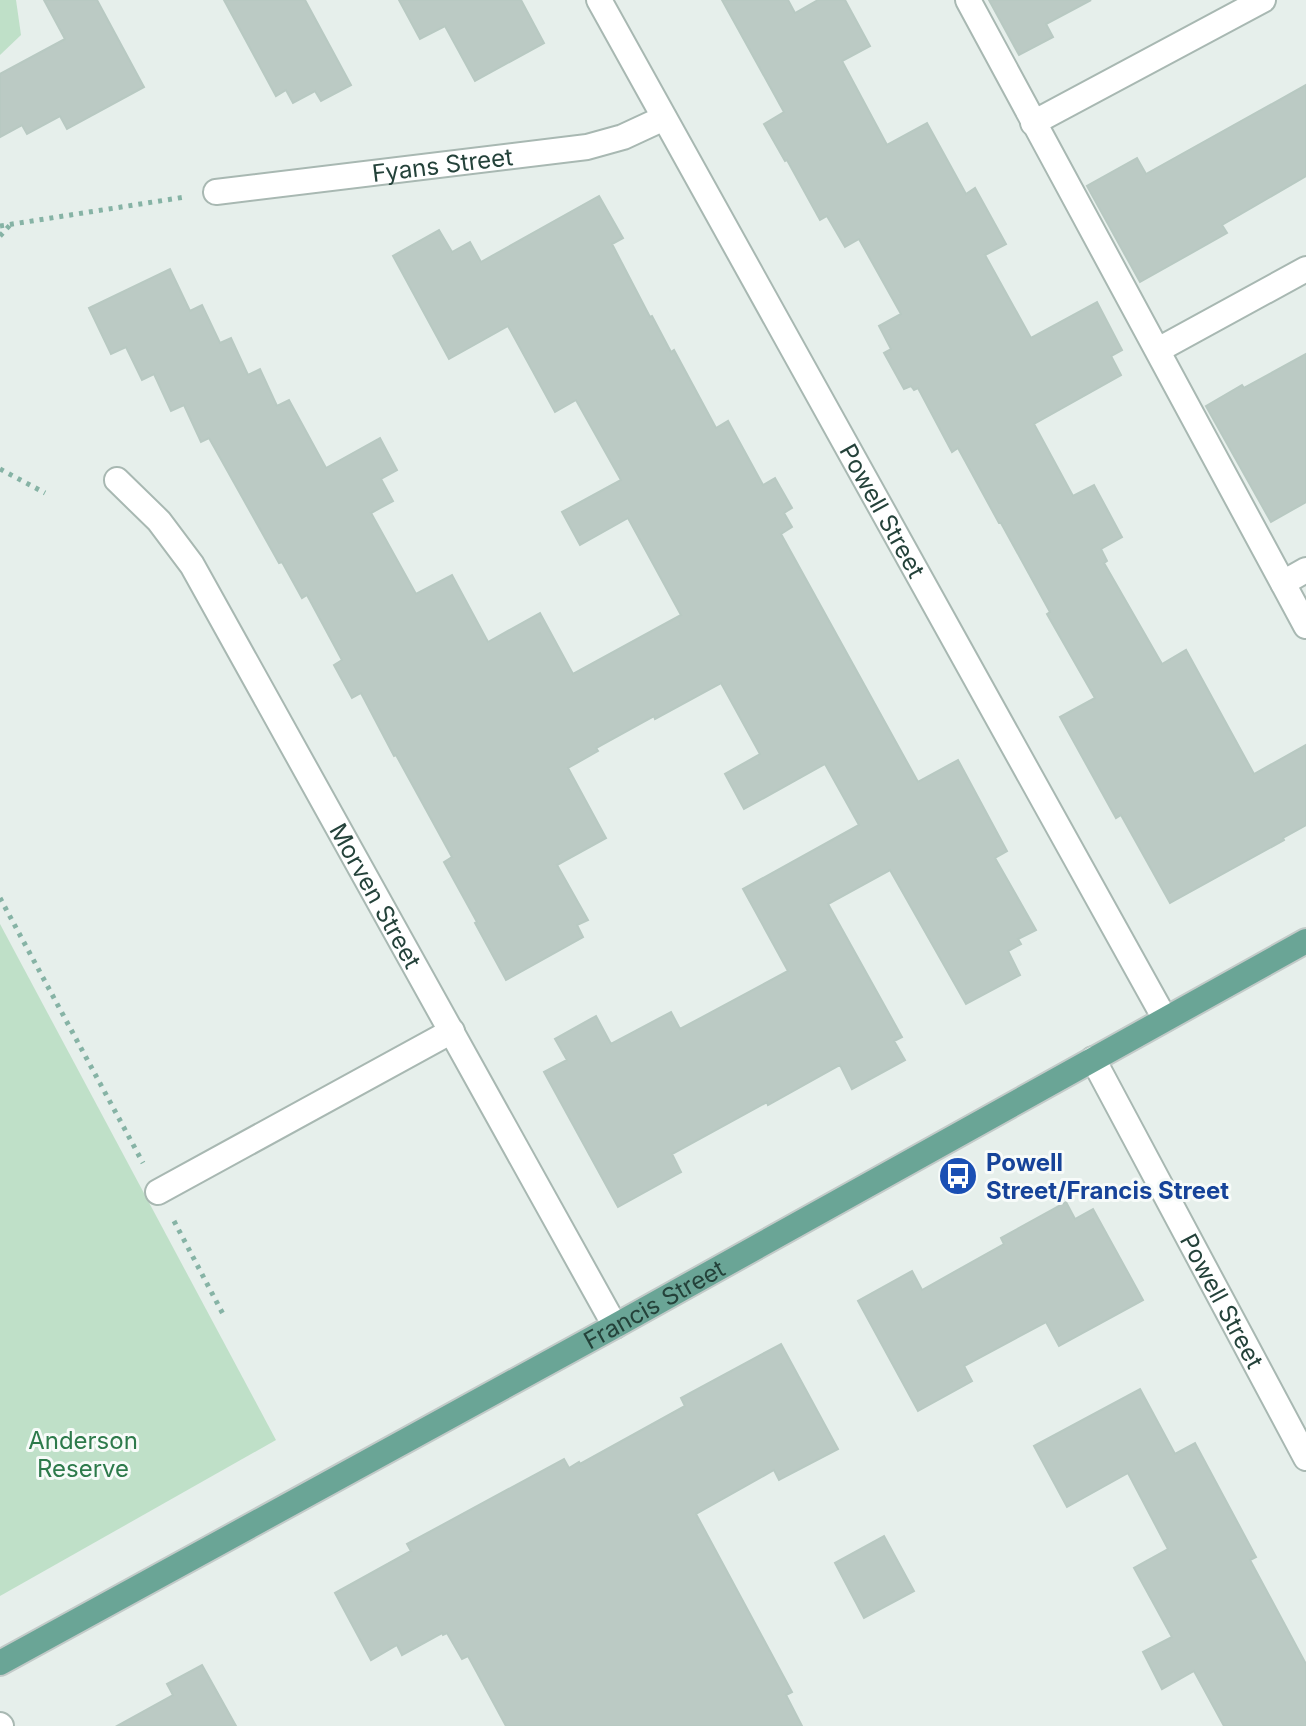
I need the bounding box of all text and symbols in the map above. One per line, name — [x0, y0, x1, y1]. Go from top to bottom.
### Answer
street label: Fyans Street — [370, 142, 515, 187]
street label: Powell Street — [834, 439, 931, 583]
street label: Morven Street — [324, 818, 428, 973]
place label: Powell Street/Francis Street — [986, 1148, 1229, 1205]
bus stop icon: Powell Street/Francis Street — [937, 1155, 979, 1197]
street label: Powell Street — [1174, 1228, 1270, 1373]
street label: Francis Street — [578, 1253, 730, 1355]
park label: Anderson Reserve — [28, 1426, 138, 1483]

